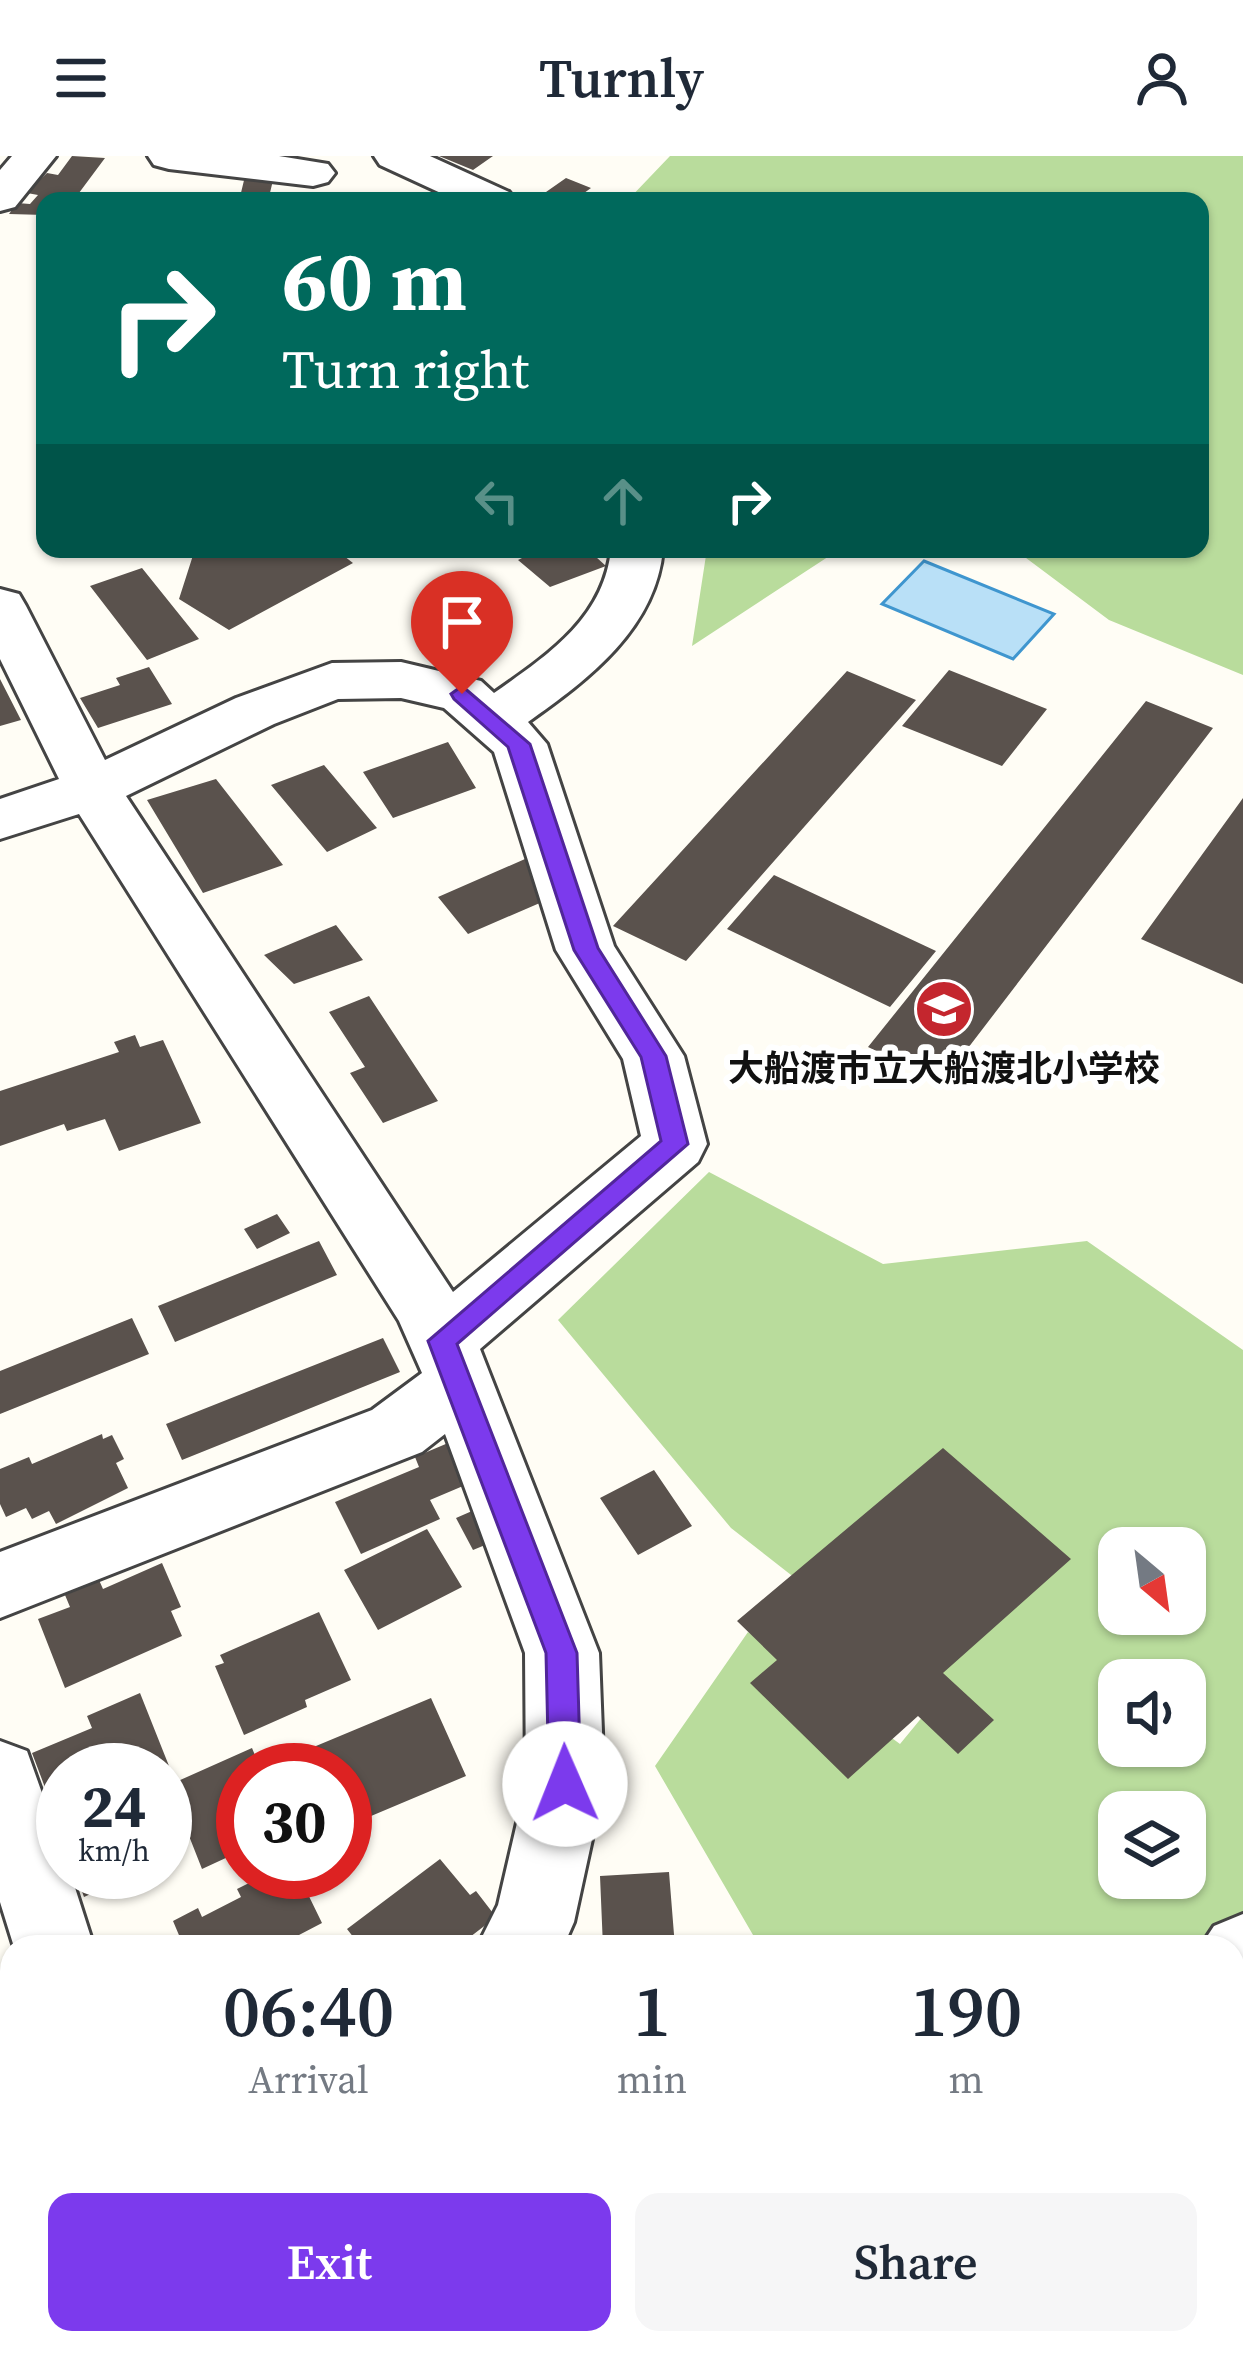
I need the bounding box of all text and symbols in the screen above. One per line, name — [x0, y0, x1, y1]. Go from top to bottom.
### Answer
text: Turnly — [539, 41, 704, 115]
icon: menu — [48, 45, 114, 111]
icon: person — [1129, 45, 1195, 111]
text: 60 m — [282, 223, 467, 338]
icon: right — [84, 240, 240, 396]
text: Turn right — [282, 332, 529, 406]
icon: left — [464, 468, 530, 534]
icon: ahead — [590, 468, 656, 534]
icon: right — [716, 468, 782, 534]
pin — [411, 571, 513, 694]
icon: arrive — [429, 589, 495, 655]
school or university icon: 大船渡市立大船渡北小学校 — [913, 978, 975, 1040]
place label: 大船渡市立大船渡北小学校 — [728, 1044, 1160, 1093]
north arrow — [1098, 1527, 1206, 1635]
map controls — [1098, 1527, 1206, 1899]
button: sound — [1098, 1659, 1206, 1767]
position arrow — [502, 1721, 628, 1847]
speed limit sign: 30 — [216, 1743, 372, 1899]
text: 24 — [81, 1765, 147, 1847]
button: layers — [1098, 1791, 1206, 1899]
text: km/h — [78, 1830, 150, 1871]
text: 06:40 — [223, 1961, 394, 2060]
text: 1 — [633, 1961, 671, 2060]
text: 190 — [910, 1961, 1022, 2060]
text: Arrival — [248, 2053, 369, 2106]
text: min — [617, 2053, 687, 2106]
text: m — [949, 2053, 984, 2106]
button: Exit — [48, 2193, 611, 2331]
button: Share — [635, 2193, 1197, 2331]

